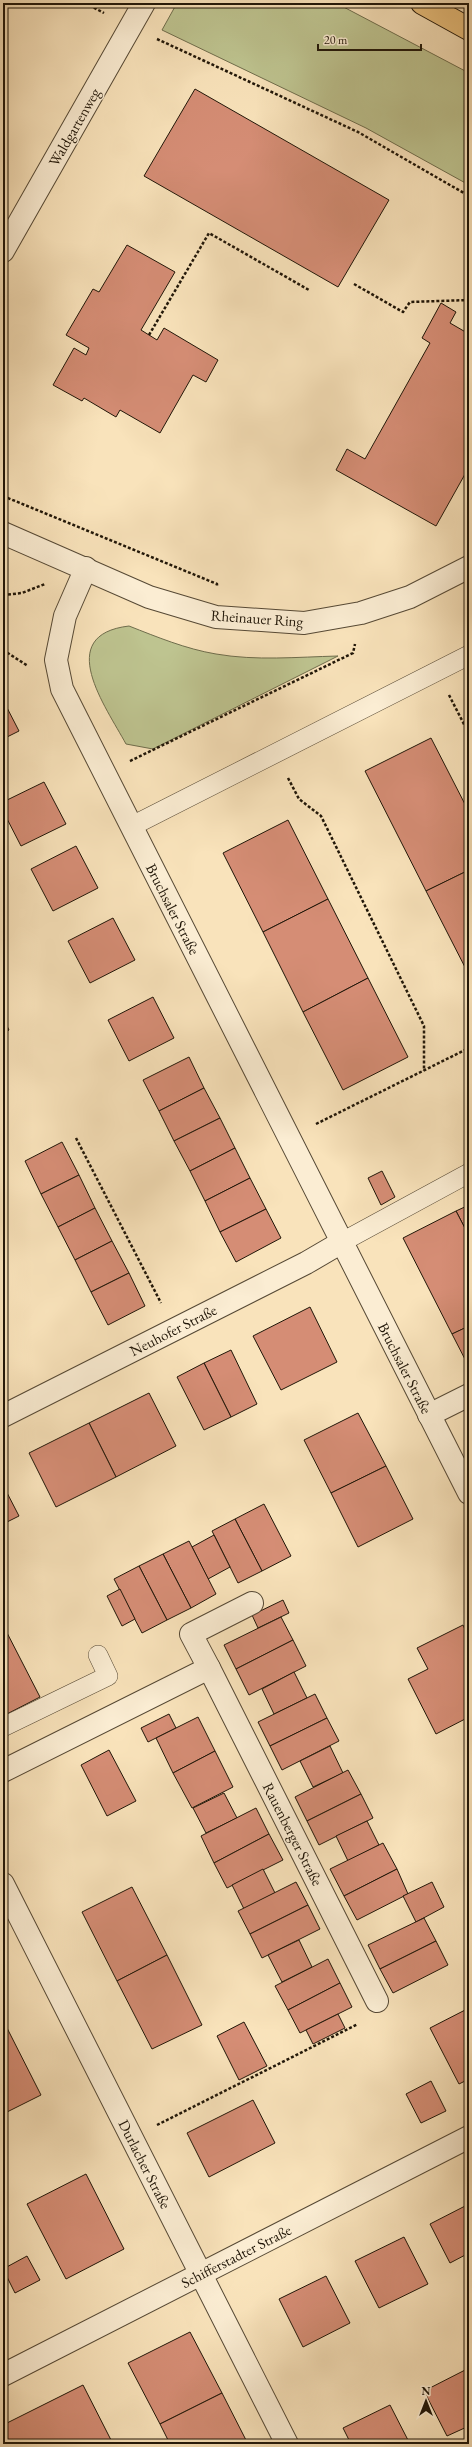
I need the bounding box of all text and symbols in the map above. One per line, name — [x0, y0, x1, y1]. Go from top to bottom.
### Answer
scale bar — [318, 26, 421, 52]
text: 20 m — [324, 32, 348, 48]
street label: Waldgartenweg — [44, 84, 104, 170]
street label: Rheinauer Ring — [210, 605, 304, 631]
street label: Bruchsaler Straße — [142, 860, 204, 958]
street label: Neuhofer Straße — [126, 1300, 220, 1360]
street label: Bruchsaler Straße — [374, 1319, 436, 1417]
street label: Rauenberger Straße — [259, 1779, 327, 1889]
street label: Durlacher Straße — [114, 2116, 176, 2212]
street label: Schifferstadter Straße — [178, 2220, 295, 2292]
north arrow — [406, 2381, 446, 2421]
text: N — [422, 2384, 431, 2398]

